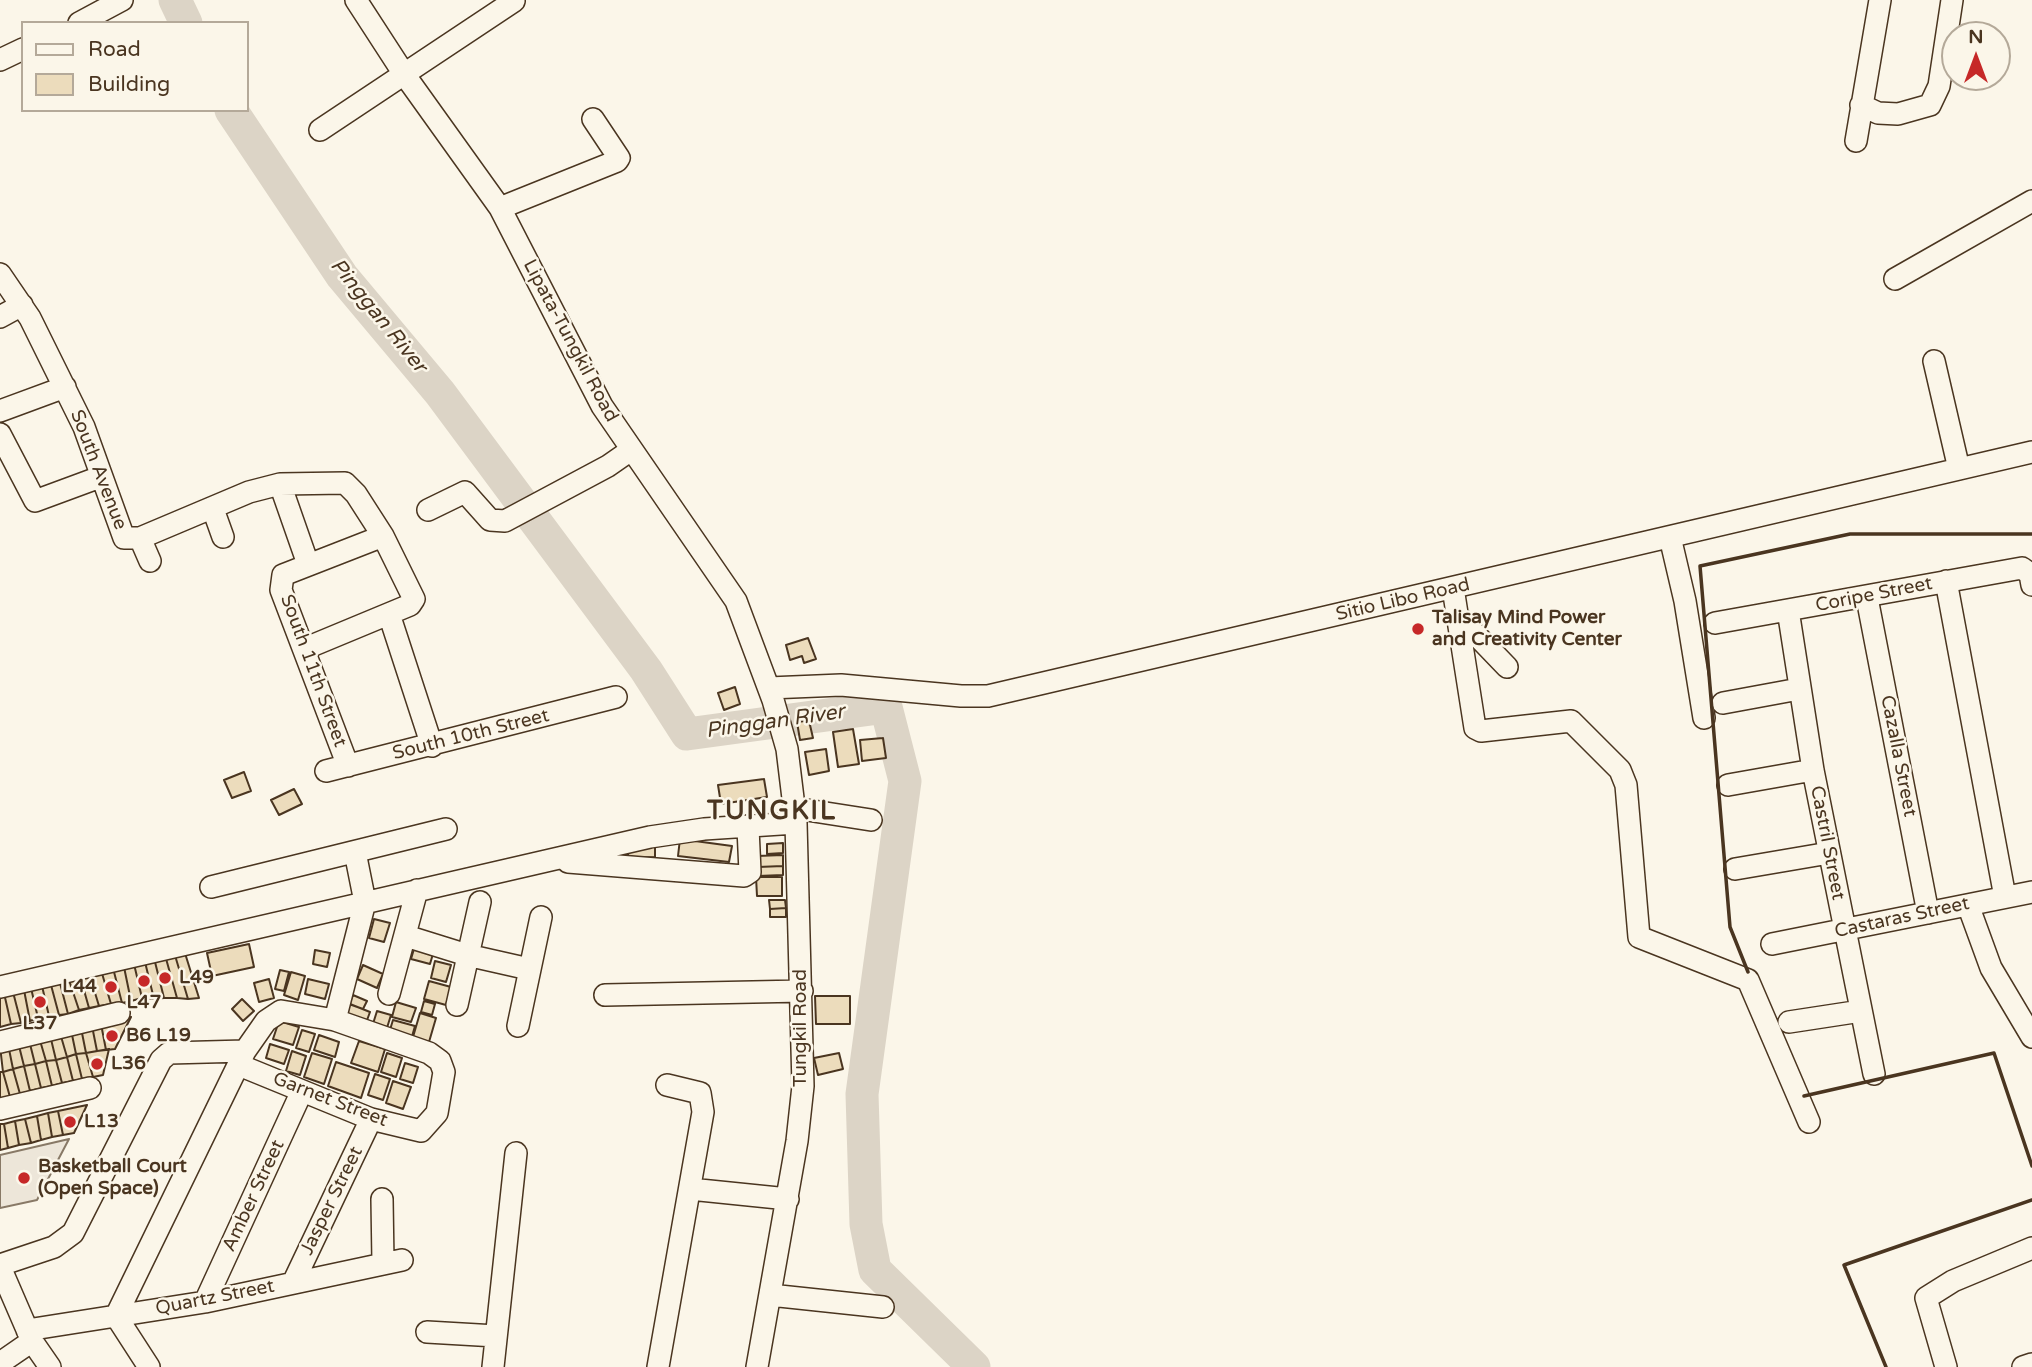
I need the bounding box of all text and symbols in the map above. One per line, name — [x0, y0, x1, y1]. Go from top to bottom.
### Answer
legend — [21, 21, 248, 112]
north arrow — [1941, 21, 2011, 91]
text: N — [1968, 26, 1984, 48]
text: Road — [88, 37, 141, 62]
text: Building — [88, 72, 170, 97]
water label: Pinggan River — [324, 254, 432, 378]
street label: Lipata-Tungkil Road — [518, 256, 622, 426]
street label: South Avenue — [65, 407, 131, 533]
street label: Coripe Street — [1814, 573, 1934, 617]
street label: Sitio Libo Road — [1334, 574, 1472, 626]
street label: South 11th Street — [275, 592, 351, 750]
place label: Talisay Mind Power and Creativity Center — [1432, 607, 1622, 651]
marker: Talisay Mind Power and Creativity Center — [1410, 621, 1426, 637]
street label: Cazalla Street — [1875, 693, 1921, 819]
water label: Pinggan River — [704, 700, 846, 744]
street label: South 10th Street — [390, 705, 552, 765]
street label: Castril Street — [1805, 784, 1849, 902]
district label: TUNGKIL — [708, 796, 836, 828]
street label: Castaras Street — [1833, 893, 1971, 943]
place label: L49 — [179, 967, 214, 989]
street label: Tungkil Road — [790, 969, 812, 1087]
marker: L49 — [157, 970, 173, 986]
marker: L47 — [136, 973, 152, 989]
place label: L44 — [62, 976, 97, 998]
marker: L44 — [103, 979, 119, 995]
place label: L47 — [127, 992, 161, 1014]
marker: L37 — [32, 994, 48, 1010]
place label: L37 — [23, 1013, 57, 1035]
place label: B6 L19 — [126, 1025, 191, 1047]
marker: B6 L19 — [104, 1028, 120, 1044]
place label: L36 — [111, 1053, 146, 1075]
marker: L36 — [89, 1056, 105, 1072]
street label: Garnet Street — [269, 1068, 391, 1132]
place label: L13 — [84, 1111, 119, 1133]
marker: L13 — [62, 1114, 78, 1130]
street label: Amber Street — [218, 1136, 290, 1256]
street label: Jasper Street — [296, 1143, 368, 1259]
place label: Basketball Court (Open Space) — [38, 1156, 187, 1200]
marker: Basketball Court (Open Space) — [16, 1170, 32, 1186]
street label: Quartz Street — [154, 1275, 276, 1321]

